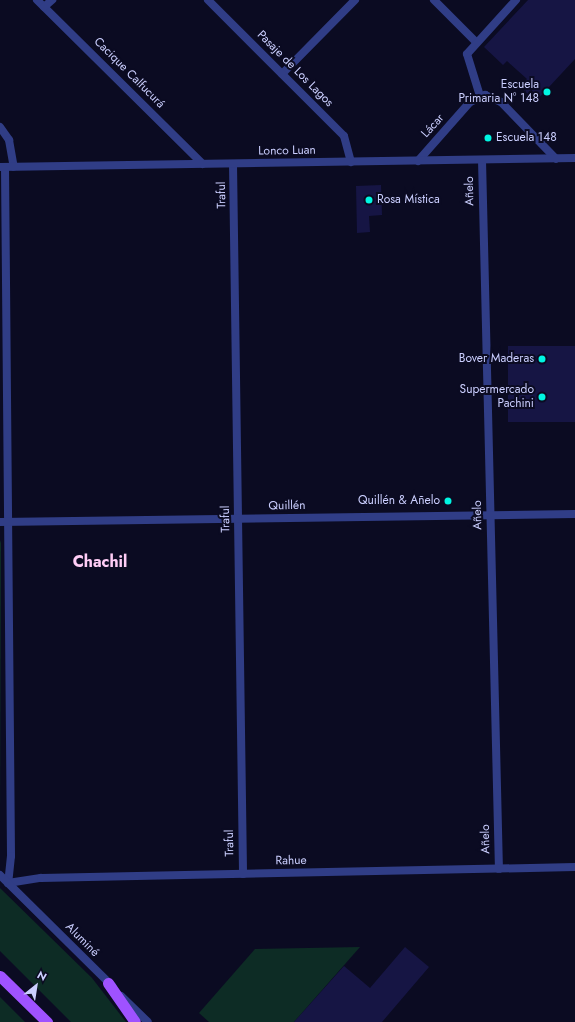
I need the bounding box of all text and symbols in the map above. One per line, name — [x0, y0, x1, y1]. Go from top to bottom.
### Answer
street label: Pasaje de Los Lagos — [254, 28, 336, 110]
street label: Cacique Calfucurá — [91, 35, 167, 111]
place label: Escuela Primaria N° 148 — [459, 78, 539, 106]
marker: Escuela Primaria N° 148 — [542, 87, 552, 97]
street label: Lácar — [419, 111, 447, 141]
place label: Escuela 148 — [496, 131, 557, 145]
marker: Escuela 148 — [483, 133, 493, 143]
street label: Lonco Luan — [258, 143, 316, 159]
street label: Añelo — [463, 176, 477, 206]
street label: Traful — [215, 181, 229, 209]
place label: Rosa Mística — [377, 193, 440, 207]
marker: Rosa Mística — [364, 195, 374, 205]
place label: Bover Maderas — [459, 352, 534, 366]
marker: Bover Maderas — [537, 354, 547, 364]
place label: Supermercado Pachini — [460, 383, 534, 411]
marker: Supermercado Pachini — [537, 392, 547, 402]
place label: Quillén & Añelo — [358, 494, 440, 508]
marker: Quillén & Añelo — [443, 496, 453, 506]
street label: Quillén — [268, 498, 306, 514]
street label: Añelo — [471, 500, 485, 530]
street label: Traful — [219, 505, 233, 533]
district label: Chachil — [73, 552, 127, 572]
street label: Añelo — [479, 824, 493, 854]
street label: Traful — [223, 829, 237, 857]
street label: Rahue — [275, 854, 307, 868]
street label: Aluminé — [62, 920, 102, 960]
north arrow — [16, 966, 56, 1006]
text: N — [34, 966, 50, 985]

